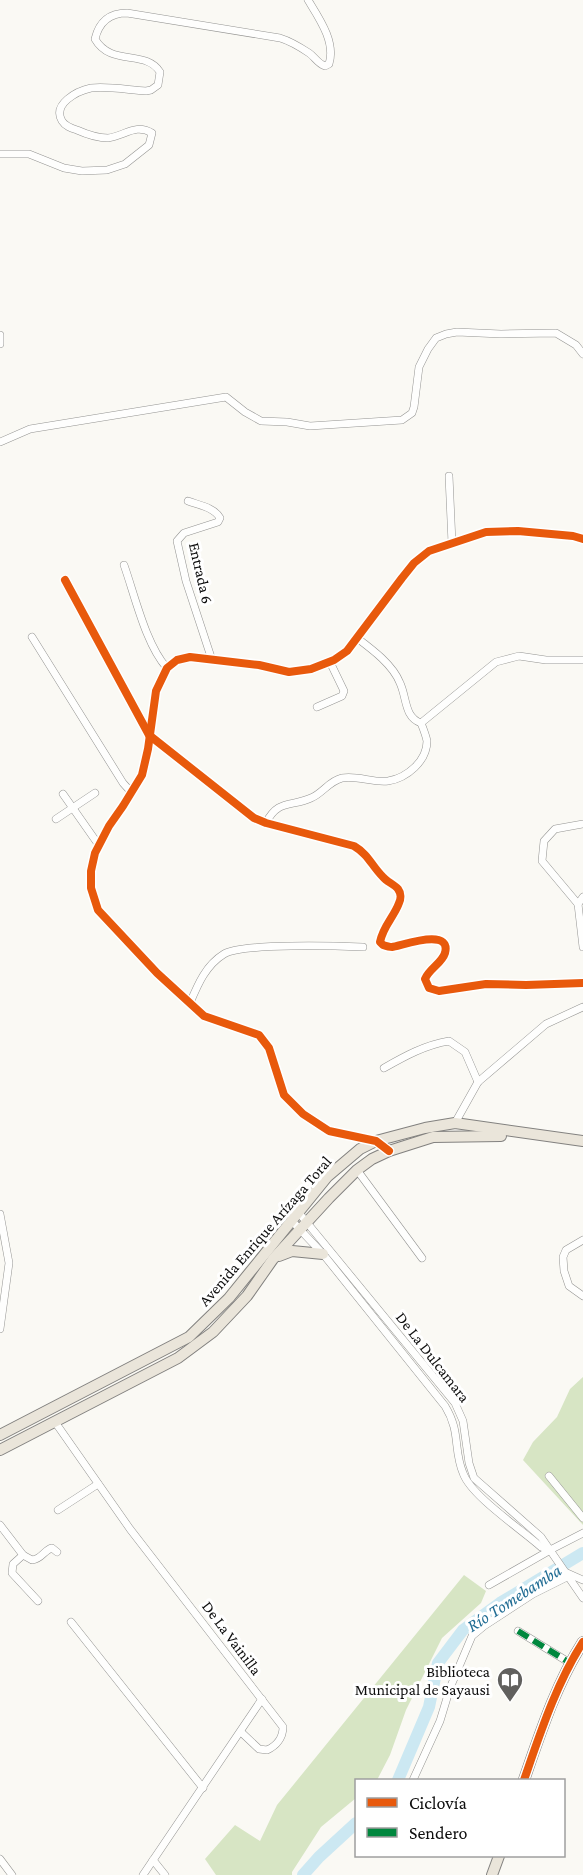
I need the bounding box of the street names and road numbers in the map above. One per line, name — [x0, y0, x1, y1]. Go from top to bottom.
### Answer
street label: Entrada 6 — [186, 541, 216, 605]
street label: Avenida Enrique Arízaga Toral — [195, 1153, 335, 1310]
street label: De La Dulcamara — [393, 1309, 474, 1406]
street label: De La Vainilla — [199, 1598, 266, 1679]

